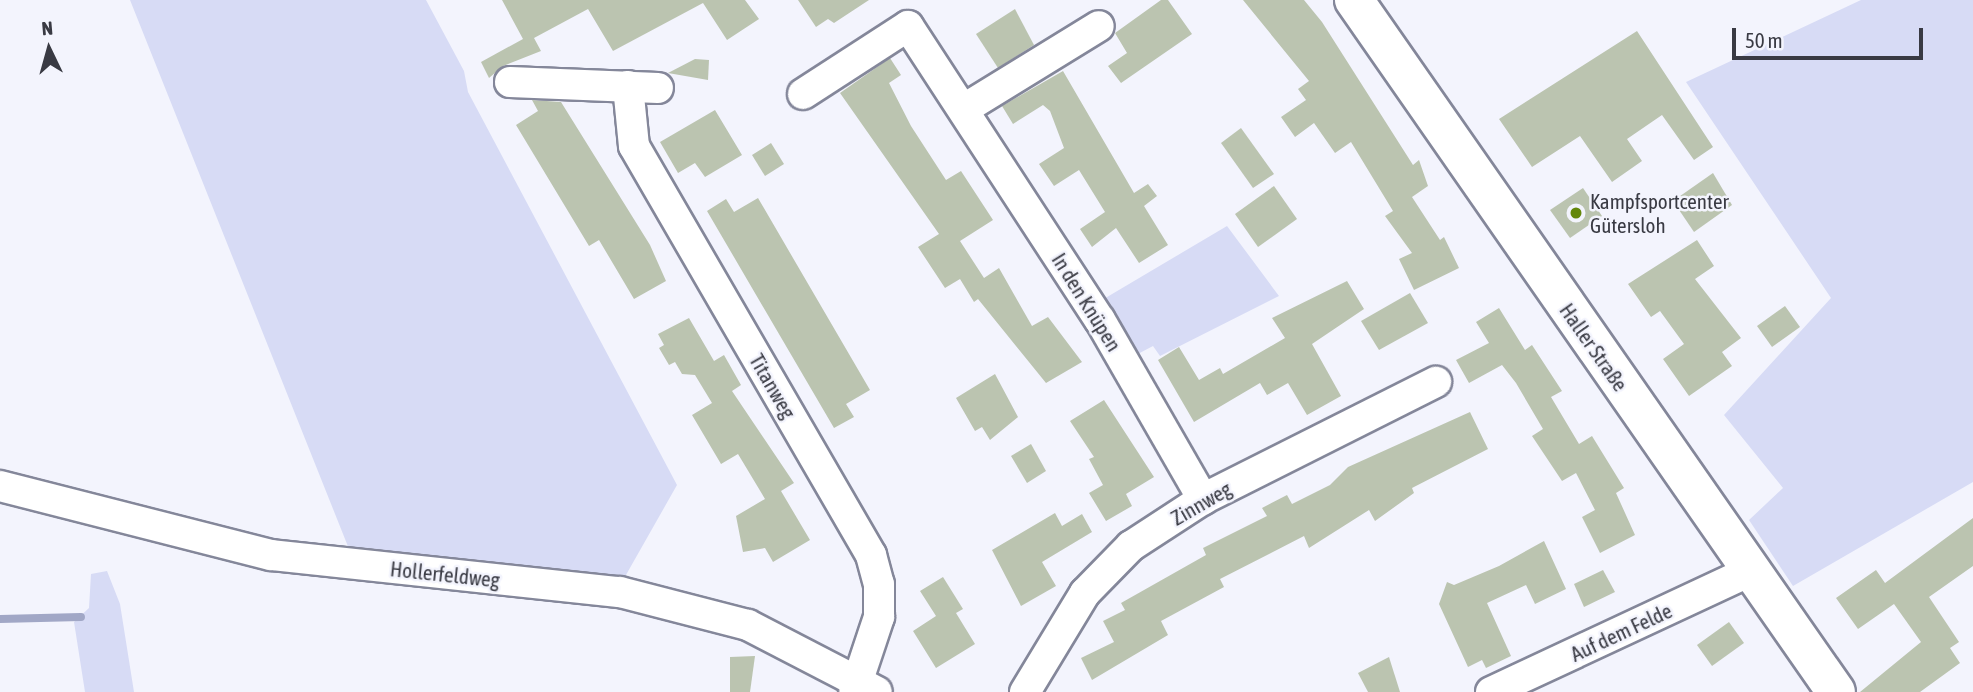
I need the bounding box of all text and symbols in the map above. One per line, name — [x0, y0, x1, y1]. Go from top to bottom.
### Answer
north arrow — [14, 14, 84, 84]
scale bar — [1735, 14, 1926, 58]
text: N — [41, 17, 54, 40]
text: 50 m — [1745, 28, 1783, 52]
place label: Kampfsportcenter Gütersloh — [1590, 188, 1729, 238]
marker: Kampfsportcenter Gütersloh — [1568, 205, 1584, 221]
street label: In den Knüpen — [1047, 248, 1127, 356]
street label: Haller Straße — [1555, 298, 1633, 396]
street label: Titanweg — [744, 349, 802, 423]
street label: Zinnweg — [1166, 476, 1236, 530]
street label: Hollerfeldweg — [389, 556, 501, 592]
street label: Auf dem Felde — [1566, 598, 1676, 666]

